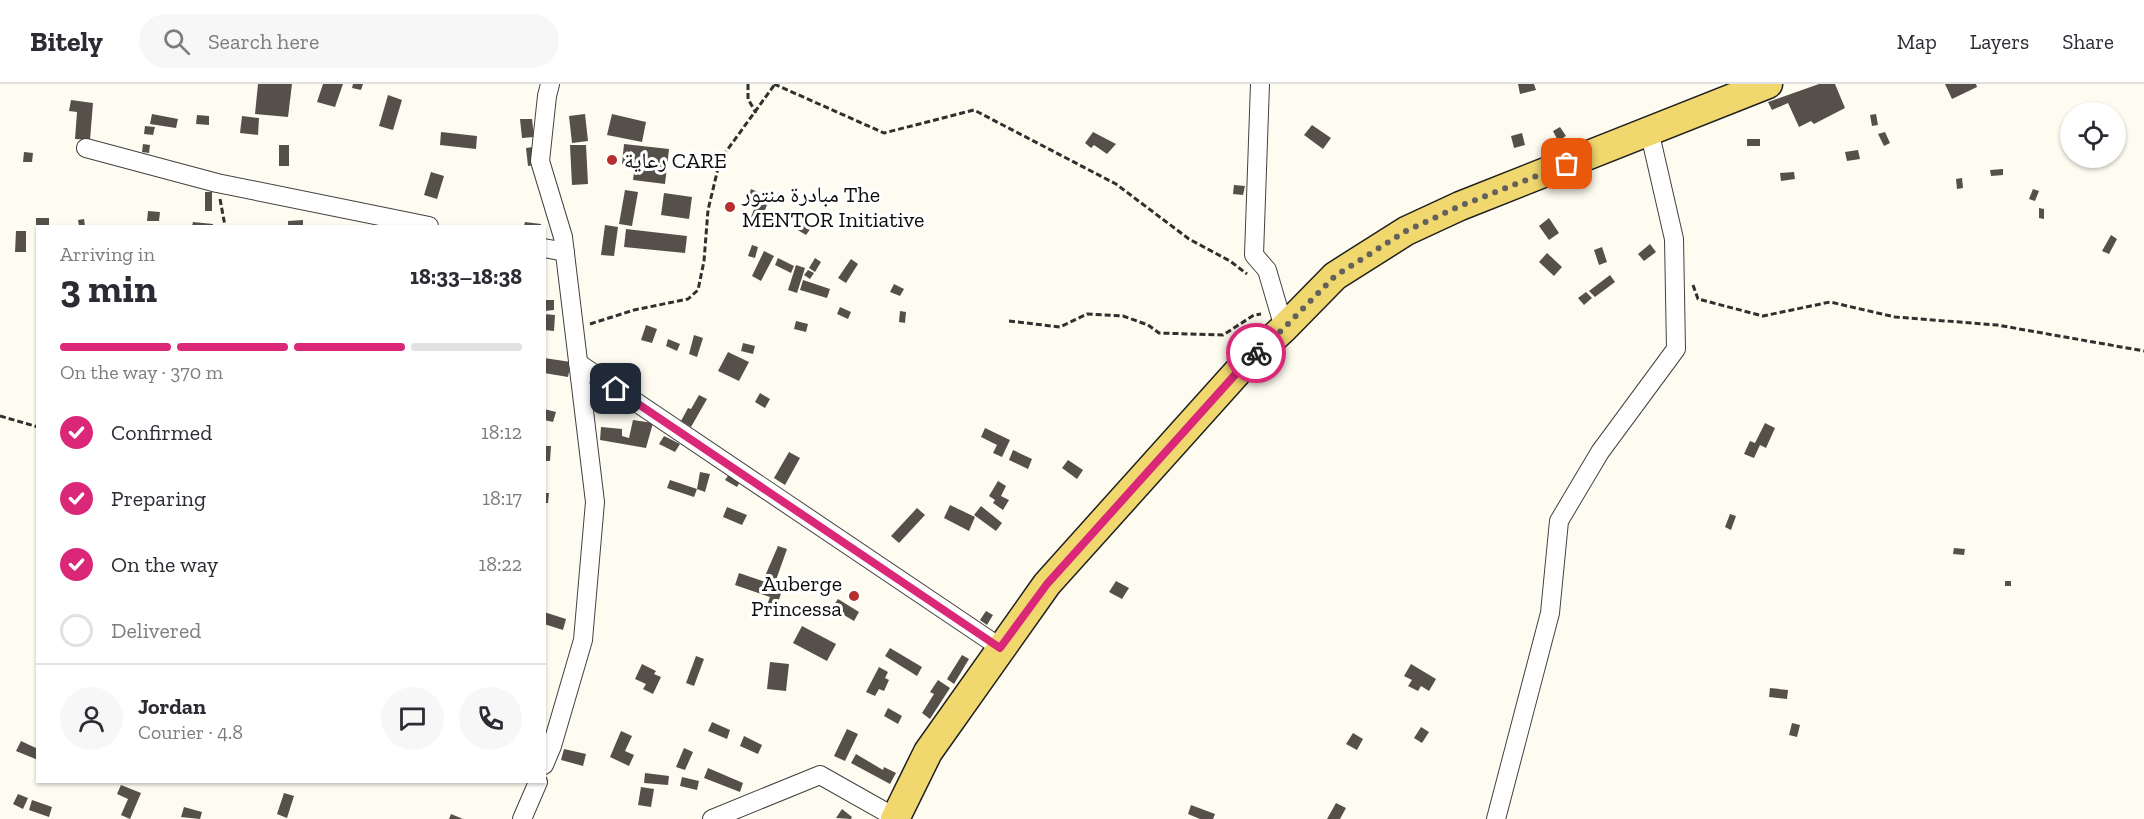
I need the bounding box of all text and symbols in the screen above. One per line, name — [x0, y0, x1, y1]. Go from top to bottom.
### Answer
search box — [139, 14, 559, 68]
text: Bitely — [30, 25, 103, 58]
icon: search — [160, 25, 193, 58]
text: Search here — [208, 28, 319, 55]
text: Map — [1897, 29, 1937, 54]
text: Layers — [1970, 29, 2029, 54]
text: Share — [2062, 29, 2114, 54]
map controls — [2060, 102, 2126, 168]
button: locate — [2060, 102, 2126, 168]
pin — [1541, 138, 1592, 189]
place label: رعاية CARE — [624, 147, 727, 174]
icon: bag — [1550, 147, 1583, 180]
marker: رعاية CARE — [605, 153, 619, 167]
place label: مبادرة منتور The MENTOR Initiative — [741, 181, 924, 233]
marker: مبادرة منتور The MENTOR Initiative — [723, 200, 737, 214]
text: Arriving in — [60, 242, 155, 266]
text: 18:33–18:38 — [410, 263, 522, 290]
text: 3 min — [60, 265, 157, 312]
courier — [1226, 323, 1286, 383]
icon: bike — [1240, 337, 1273, 370]
text: On the way · 370 m — [60, 360, 223, 384]
pin — [590, 363, 641, 414]
icon: home — [599, 372, 632, 405]
icon: check — [60, 416, 93, 449]
text: Confirmed — [111, 419, 212, 446]
text: 18:12 — [481, 420, 522, 444]
icon: check — [60, 482, 93, 515]
text: Preparing — [111, 485, 206, 512]
text: 18:17 — [482, 486, 522, 510]
icon: check — [60, 548, 93, 581]
text: On the way — [111, 551, 218, 578]
text: 18:22 — [478, 552, 522, 576]
place label: Auberge Princessa — [751, 570, 842, 622]
marker: Auberge Princessa — [847, 589, 861, 603]
text: Delivered — [111, 617, 201, 644]
button: person — [60, 687, 123, 750]
button: chat — [381, 687, 444, 750]
button: phone — [459, 687, 522, 750]
text: Jordan — [138, 693, 206, 720]
text: Courier · 4.8 — [138, 720, 243, 744]

